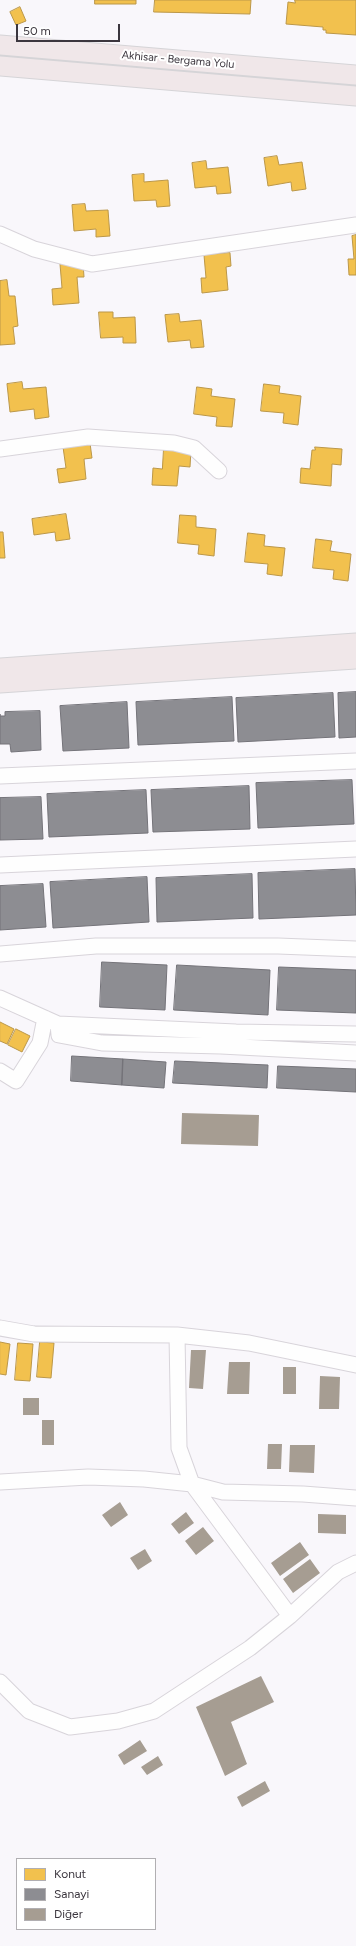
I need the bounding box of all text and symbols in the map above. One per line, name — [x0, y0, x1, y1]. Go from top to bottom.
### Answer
scale bar — [18, 16, 122, 42]
text: 50 m — [23, 24, 51, 38]
street label: Akhisar - Bergama Yolu — [121, 48, 235, 72]
legend — [16, 1858, 156, 1930]
text: Konut — [54, 1867, 86, 1881]
text: Sanayi — [54, 1887, 89, 1901]
text: Diğer — [54, 1907, 83, 1921]

